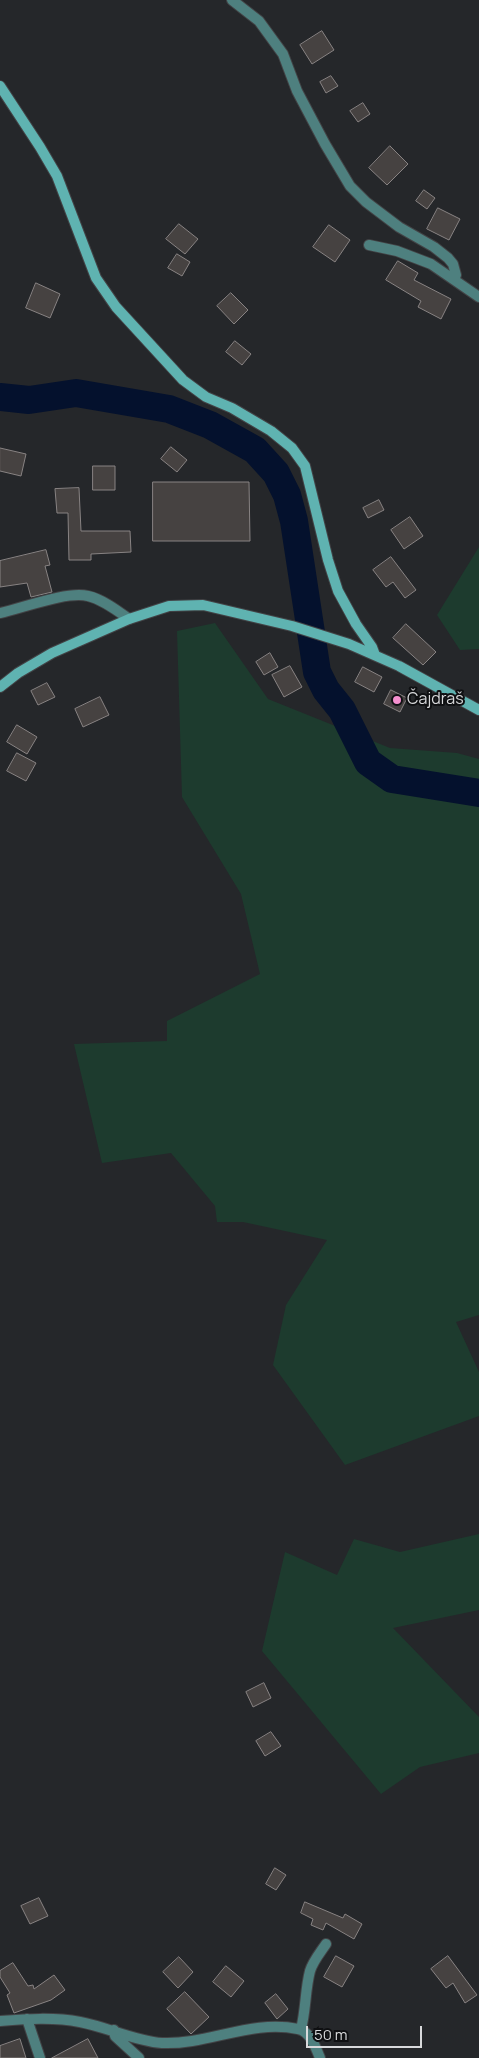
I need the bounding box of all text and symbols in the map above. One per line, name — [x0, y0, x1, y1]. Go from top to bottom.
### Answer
place label: Čajdraš — [407, 690, 464, 710]
marker: Čajdraš — [391, 694, 403, 706]
scale bar — [309, 2016, 425, 2048]
text: 50 m — [314, 2024, 348, 2045]

